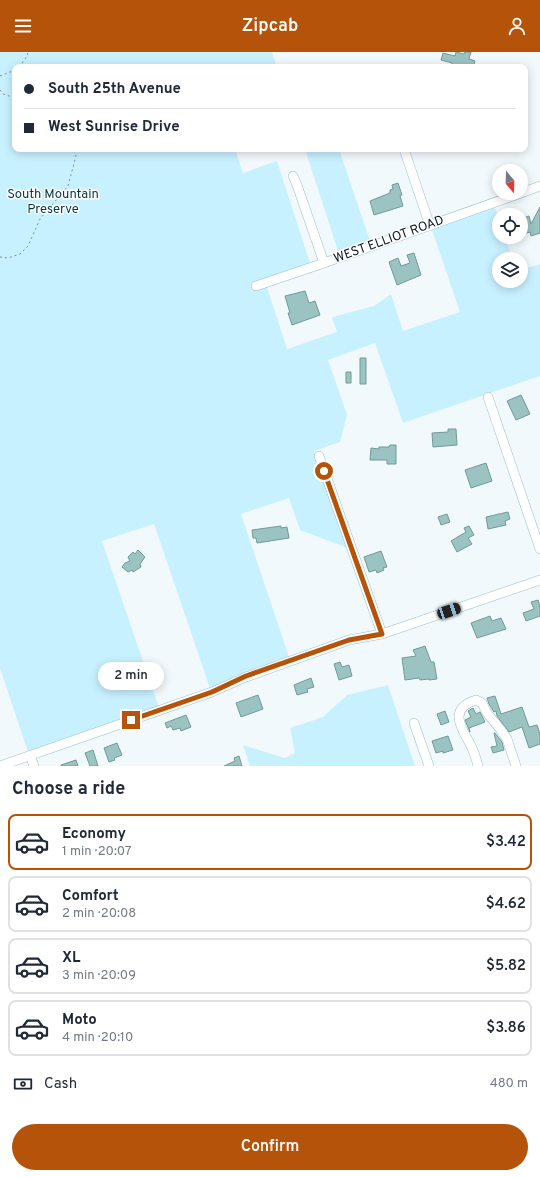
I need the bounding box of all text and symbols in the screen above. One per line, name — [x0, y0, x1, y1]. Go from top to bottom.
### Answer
icon: menu — [12, 15, 34, 37]
text: Zipcab — [242, 15, 298, 38]
icon: person — [506, 15, 528, 37]
text: South 25th Avenue — [48, 80, 181, 99]
text: West Sunrise Drive — [48, 118, 180, 137]
north arrow — [492, 164, 528, 200]
map controls — [492, 164, 528, 288]
park label: South Mountain Preserve — [7, 187, 99, 218]
button: locate — [492, 208, 528, 244]
street label: WEST ELLIOT ROAD — [332, 213, 446, 267]
button: layers — [492, 252, 528, 288]
route start — [315, 462, 333, 480]
car — [436, 601, 462, 621]
callout: 2 min — [98, 662, 164, 690]
text: 2 min — [114, 668, 148, 684]
route end — [122, 711, 140, 729]
text: Choose a ride — [12, 778, 125, 801]
icon: car — [14, 824, 50, 860]
text: Economy — [62, 825, 126, 844]
text: $3.42 — [486, 833, 526, 852]
text: 1 min · 20:07 — [62, 844, 132, 860]
icon: car — [14, 886, 50, 922]
text: Comfort — [62, 887, 119, 906]
text: $4.62 — [486, 895, 526, 914]
text: 2 min · 20:08 — [62, 906, 136, 922]
icon: car — [14, 948, 50, 984]
text: XL — [62, 949, 80, 968]
text: $5.82 — [486, 957, 526, 976]
text: 3 min · 20:09 — [62, 968, 136, 984]
icon: car — [14, 1010, 50, 1046]
text: Moto — [62, 1011, 97, 1030]
text: $3.86 — [486, 1019, 526, 1038]
text: 4 min · 20:10 — [62, 1030, 133, 1046]
icon: cash — [12, 1073, 34, 1095]
text: Cash — [44, 1075, 77, 1094]
text: 480 m — [490, 1076, 528, 1092]
button: Confirm — [12, 1124, 528, 1170]

